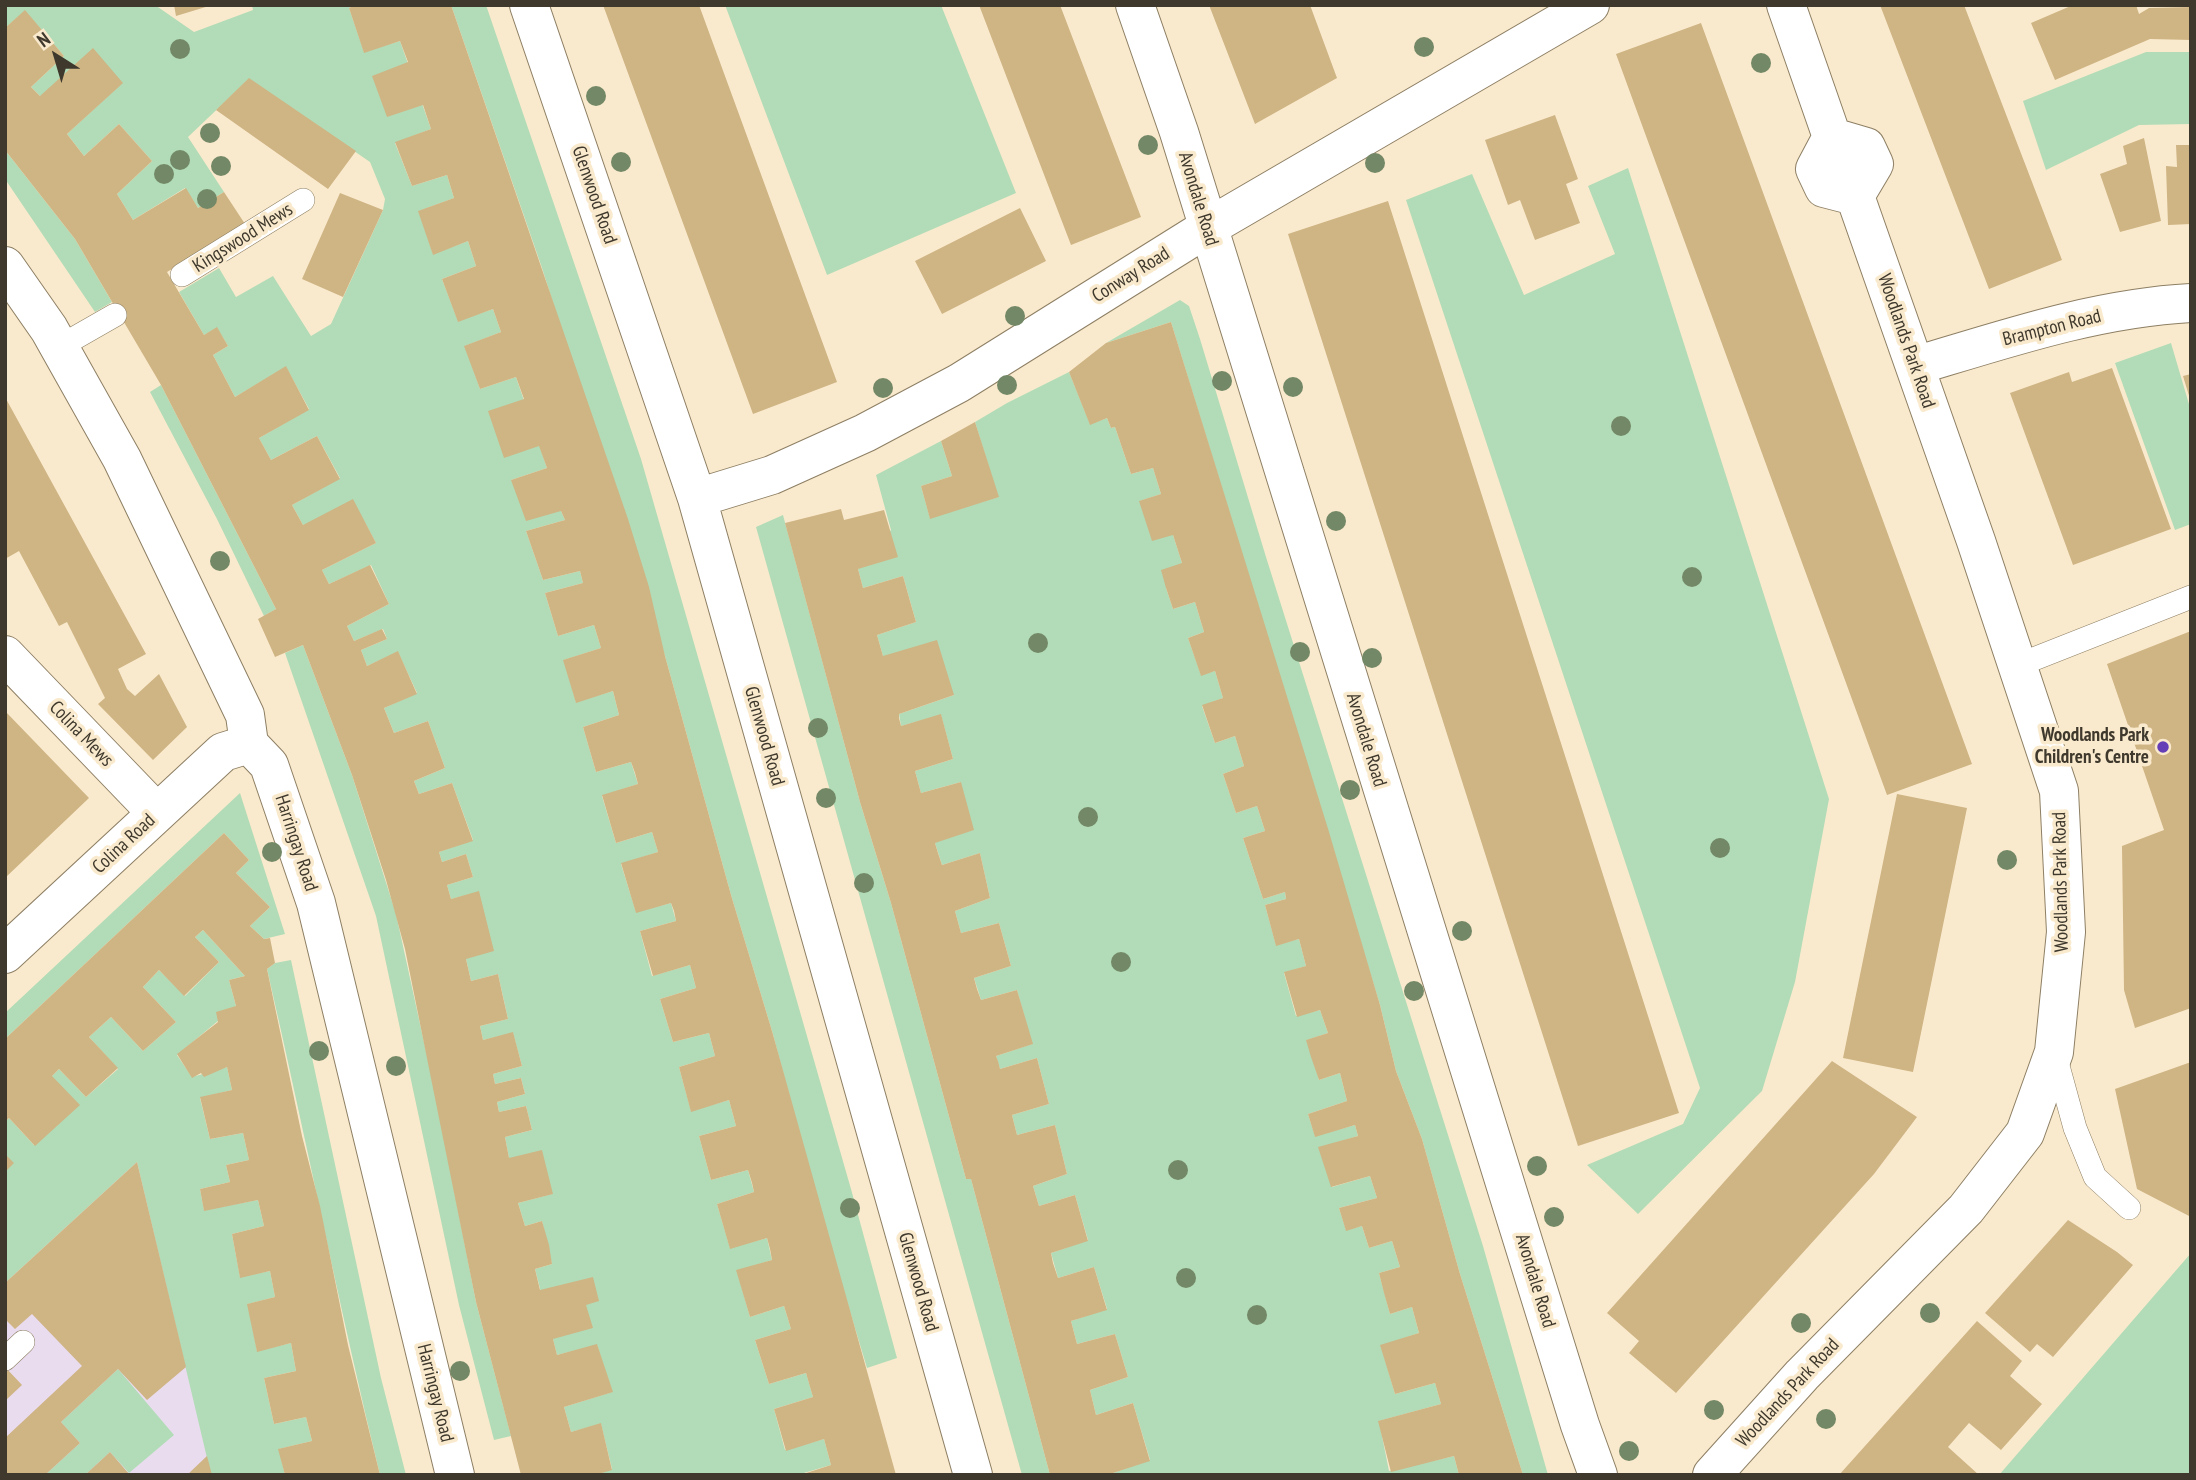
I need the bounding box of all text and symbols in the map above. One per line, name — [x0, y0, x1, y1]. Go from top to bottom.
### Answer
north arrow — [21, 21, 91, 91]
text: N — [32, 27, 55, 52]
street label: Glenwood Road — [567, 143, 621, 247]
street label: Avondale Road — [1173, 149, 1223, 249]
street label: Kingswood Mews — [189, 198, 297, 278]
street label: Conway Road — [1088, 242, 1174, 308]
street label: Woodlands Park Road — [1872, 271, 1940, 411]
street label: Brampton Road — [2001, 305, 2103, 351]
street label: Glenwood Road — [739, 684, 789, 788]
street label: Avondale Road — [1341, 690, 1391, 790]
street label: Colina Mews — [44, 696, 118, 772]
place label: Woodlands Park Children's Centre — [2035, 725, 2149, 769]
marker: Woodlands Park Children's Centre — [2155, 739, 2171, 755]
street label: Harringay Road — [270, 792, 322, 894]
street label: Colina Road — [88, 809, 160, 879]
street label: Woodlands Park Road — [2048, 812, 2074, 952]
street label: Glenwood Road — [893, 1230, 943, 1334]
street label: Avondale Road — [1510, 1231, 1560, 1331]
street label: Woodlands Park Road — [1732, 1334, 1844, 1452]
street label: Harringay Road — [412, 1342, 458, 1444]

